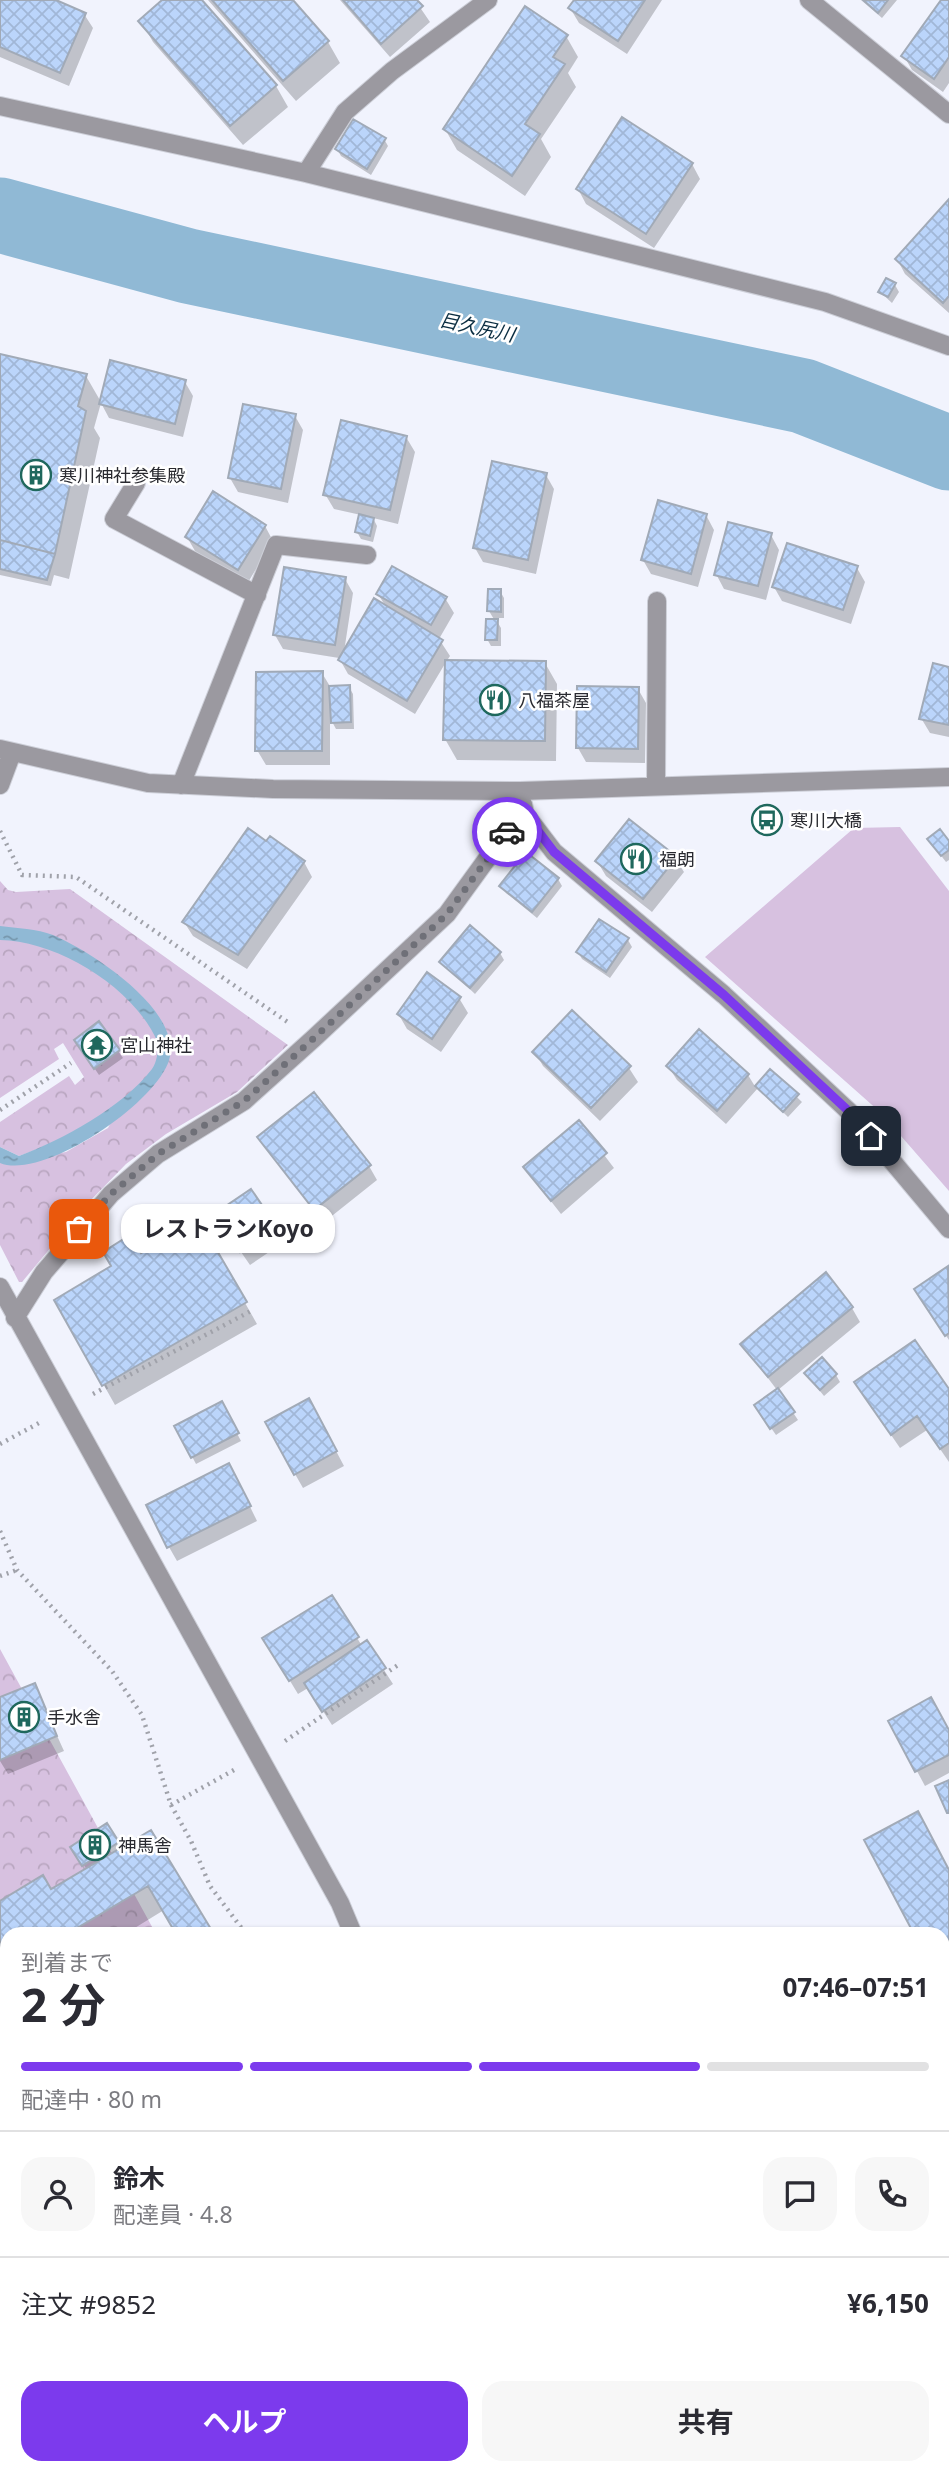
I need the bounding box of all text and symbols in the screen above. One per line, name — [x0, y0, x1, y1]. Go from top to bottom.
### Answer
water label: 目久尻川 — [437, 306, 519, 348]
building icon: 寒川神社参集殿 — [19, 458, 53, 492]
place label: 寒川神社参集殿 — [59, 463, 185, 487]
restaurant icon: 八福茶屋 — [478, 683, 512, 717]
place label: 八福茶屋 — [518, 688, 590, 712]
courier — [472, 797, 542, 867]
bus stop icon: 寒川大橋 — [750, 803, 784, 837]
place label: 寒川大橋 — [790, 808, 862, 832]
icon: car — [488, 813, 526, 851]
restaurant icon: 福朗 — [619, 842, 653, 876]
place label: 福朗 — [659, 847, 695, 871]
temple icon: 宮山神社 — [80, 1028, 114, 1062]
place label: 宮山神社 — [120, 1033, 192, 1057]
pin — [841, 1106, 901, 1166]
icon: home — [852, 1117, 890, 1155]
pin — [49, 1199, 109, 1259]
callout: レストランKoyo — [121, 1204, 334, 1254]
icon: bag — [60, 1210, 98, 1248]
text: レストランKoyo — [142, 1212, 314, 1244]
building icon: 手水舎 — [7, 1700, 41, 1734]
place label: 手水舎 — [47, 1705, 101, 1729]
building icon: 神馬舎 — [78, 1828, 112, 1862]
place label: 神馬舎 — [118, 1833, 172, 1857]
text: 到着まで — [21, 1946, 113, 1978]
text: 07:46–07:51 — [782, 1969, 929, 2005]
text: 2 分 — [21, 1973, 105, 2035]
text: 配達中 · 80 m — [21, 2083, 162, 2115]
button: person — [21, 2157, 95, 2231]
button: chat — [763, 2157, 837, 2231]
button: phone — [855, 2157, 929, 2231]
text: 鈴木 — [113, 2160, 165, 2196]
text: 配達員 · 4.8 — [113, 2198, 233, 2230]
text: ¥6,150 — [847, 2285, 929, 2321]
text: 注文 #9852 — [21, 2286, 156, 2322]
button: ヘルプ — [21, 2381, 468, 2461]
button: 共有 — [482, 2381, 929, 2461]

